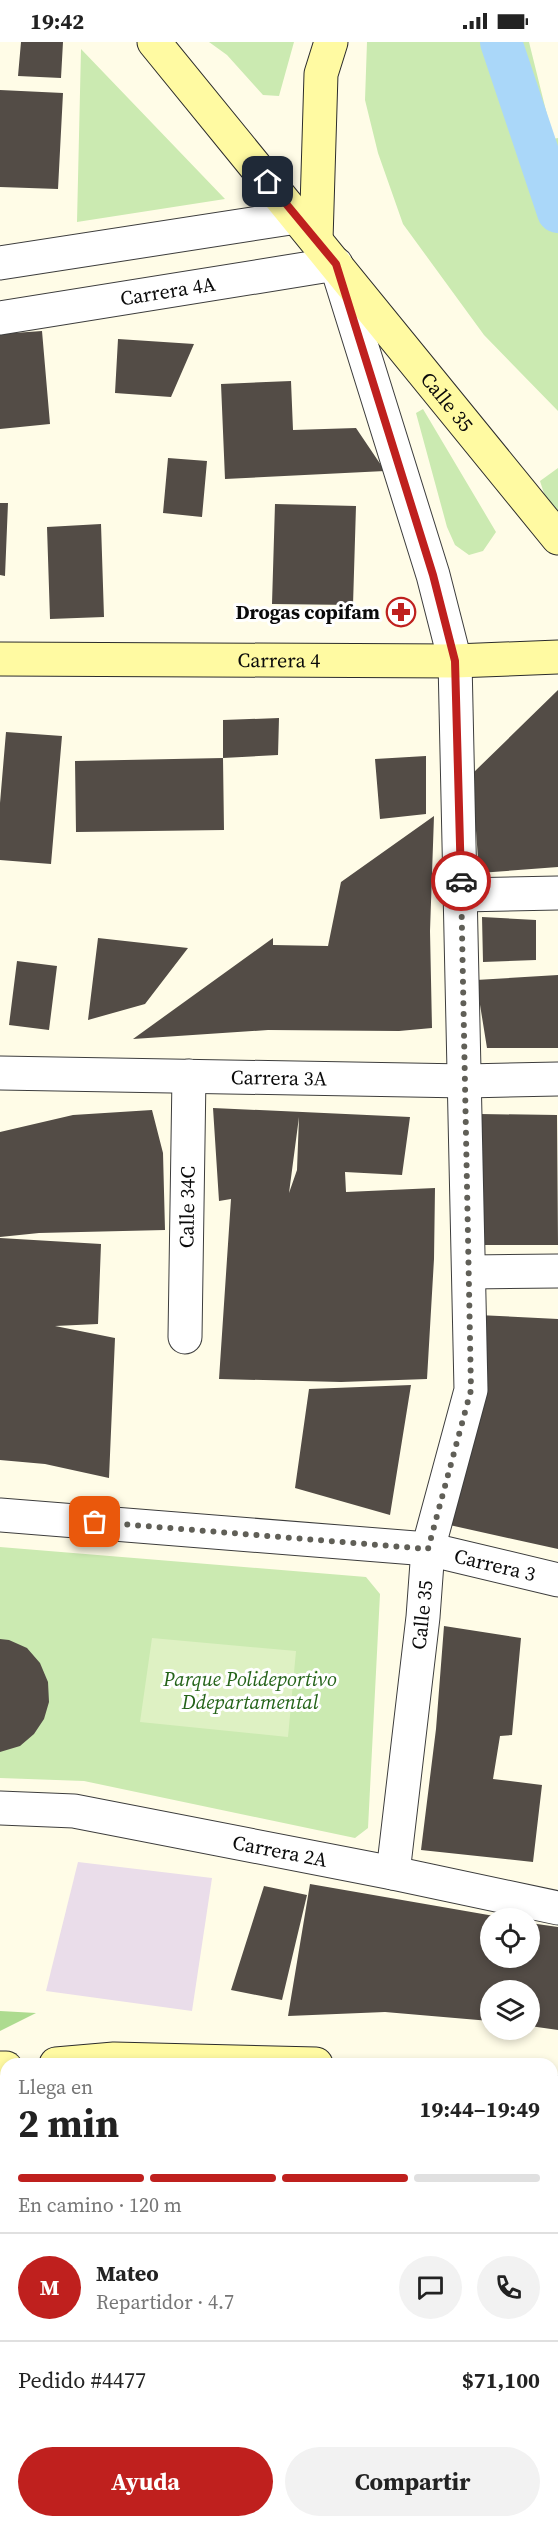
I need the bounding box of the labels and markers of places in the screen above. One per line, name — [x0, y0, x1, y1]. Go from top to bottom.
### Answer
pin — [242, 156, 293, 207]
pharmacy icon: Drogas copifam — [385, 596, 417, 628]
place label: Drogas copifam — [235, 598, 380, 626]
pin — [69, 1496, 120, 1547]

